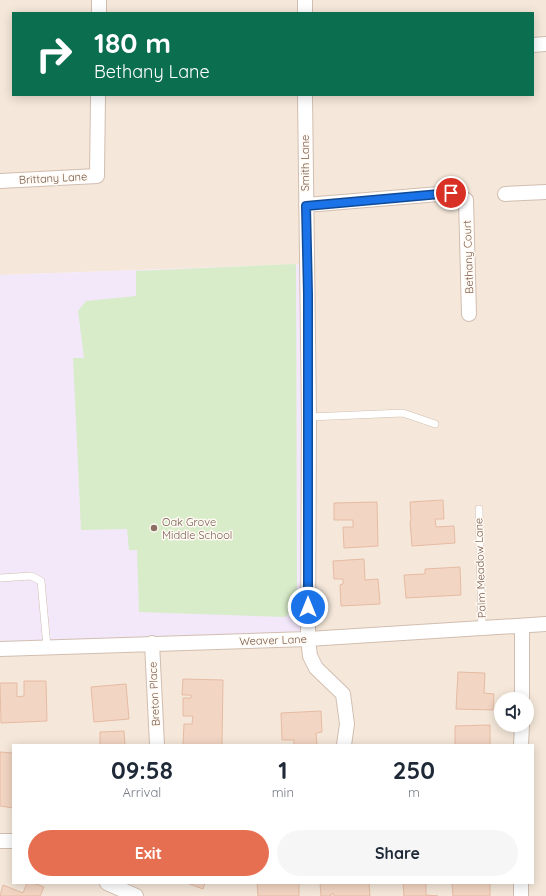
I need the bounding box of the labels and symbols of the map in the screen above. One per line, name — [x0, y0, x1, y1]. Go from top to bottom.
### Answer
street label: Smith Lane — [298, 135, 312, 191]
street label: Brittany Lane — [18, 169, 88, 187]
pin — [434, 176, 468, 210]
street label: Bethany Court — [460, 220, 476, 294]
place label: Oak Grove Middle School — [162, 515, 232, 542]
street label: Palm Meadow Lane — [471, 518, 489, 618]
marker: Oak Grove Middle School — [149, 523, 159, 533]
position arrow — [287, 586, 329, 628]
street label: Weaver Lane — [239, 632, 307, 648]
street label: Breton Place — [145, 661, 163, 727]

